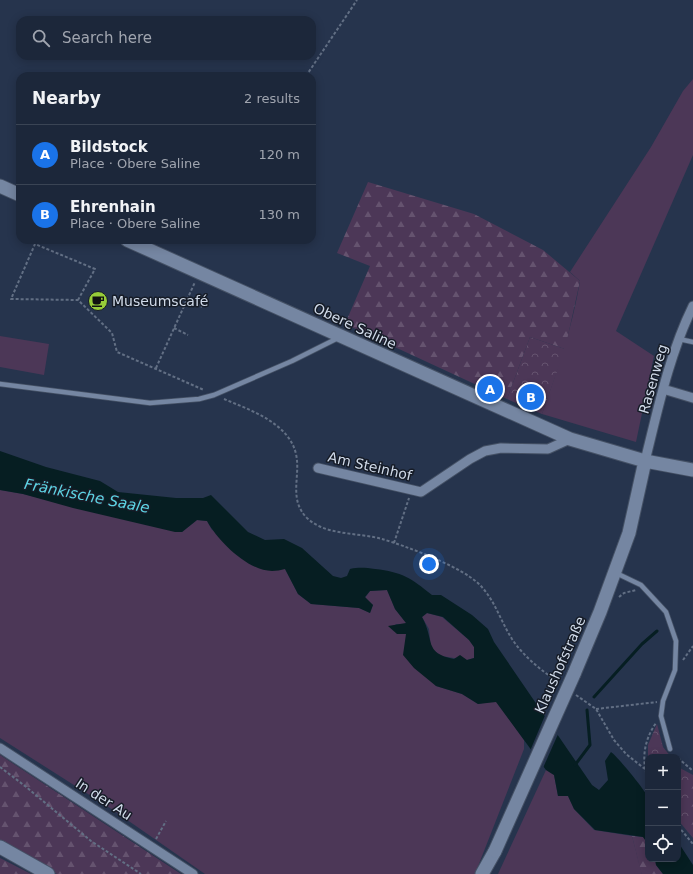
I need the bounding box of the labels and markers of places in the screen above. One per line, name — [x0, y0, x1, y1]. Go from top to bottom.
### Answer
cafe icon: Museumscafé — [87, 290, 109, 312]
place label: Museumscafé — [112, 293, 208, 309]
pin: A — [477, 374, 503, 404]
pin: B — [518, 382, 544, 412]

